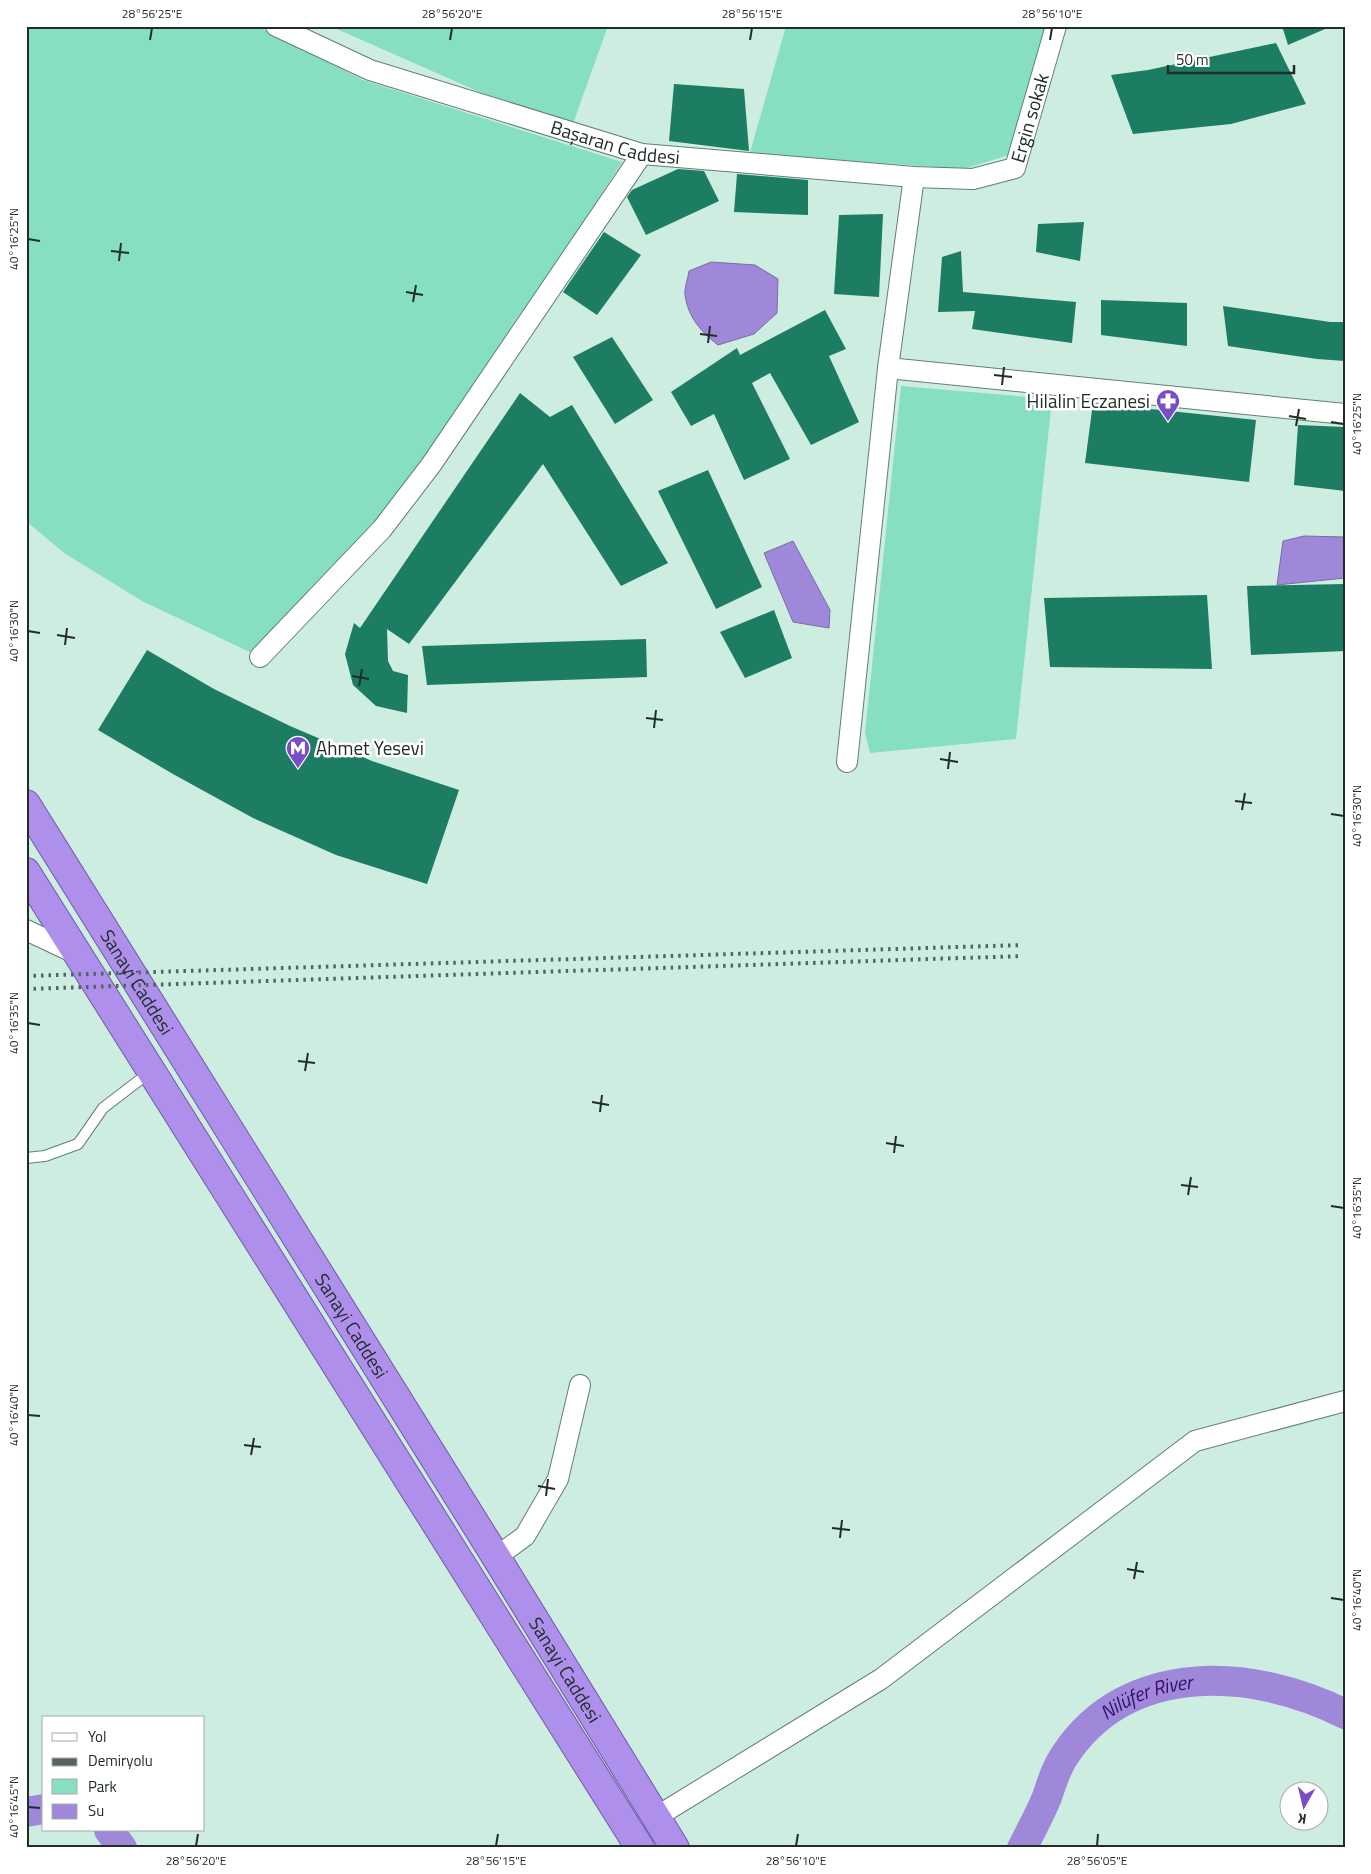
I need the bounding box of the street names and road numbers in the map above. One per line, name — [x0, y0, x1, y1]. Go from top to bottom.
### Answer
street label: Ergin sokak — [1002, 70, 1056, 166]
street label: Başaran Caddesi — [547, 112, 681, 171]
street label: Sanayi Caddesi — [94, 923, 182, 1040]
street label: Sanayi Caddesi — [308, 1267, 396, 1384]
street label: Sanayi Caddesi — [522, 1611, 609, 1728]

